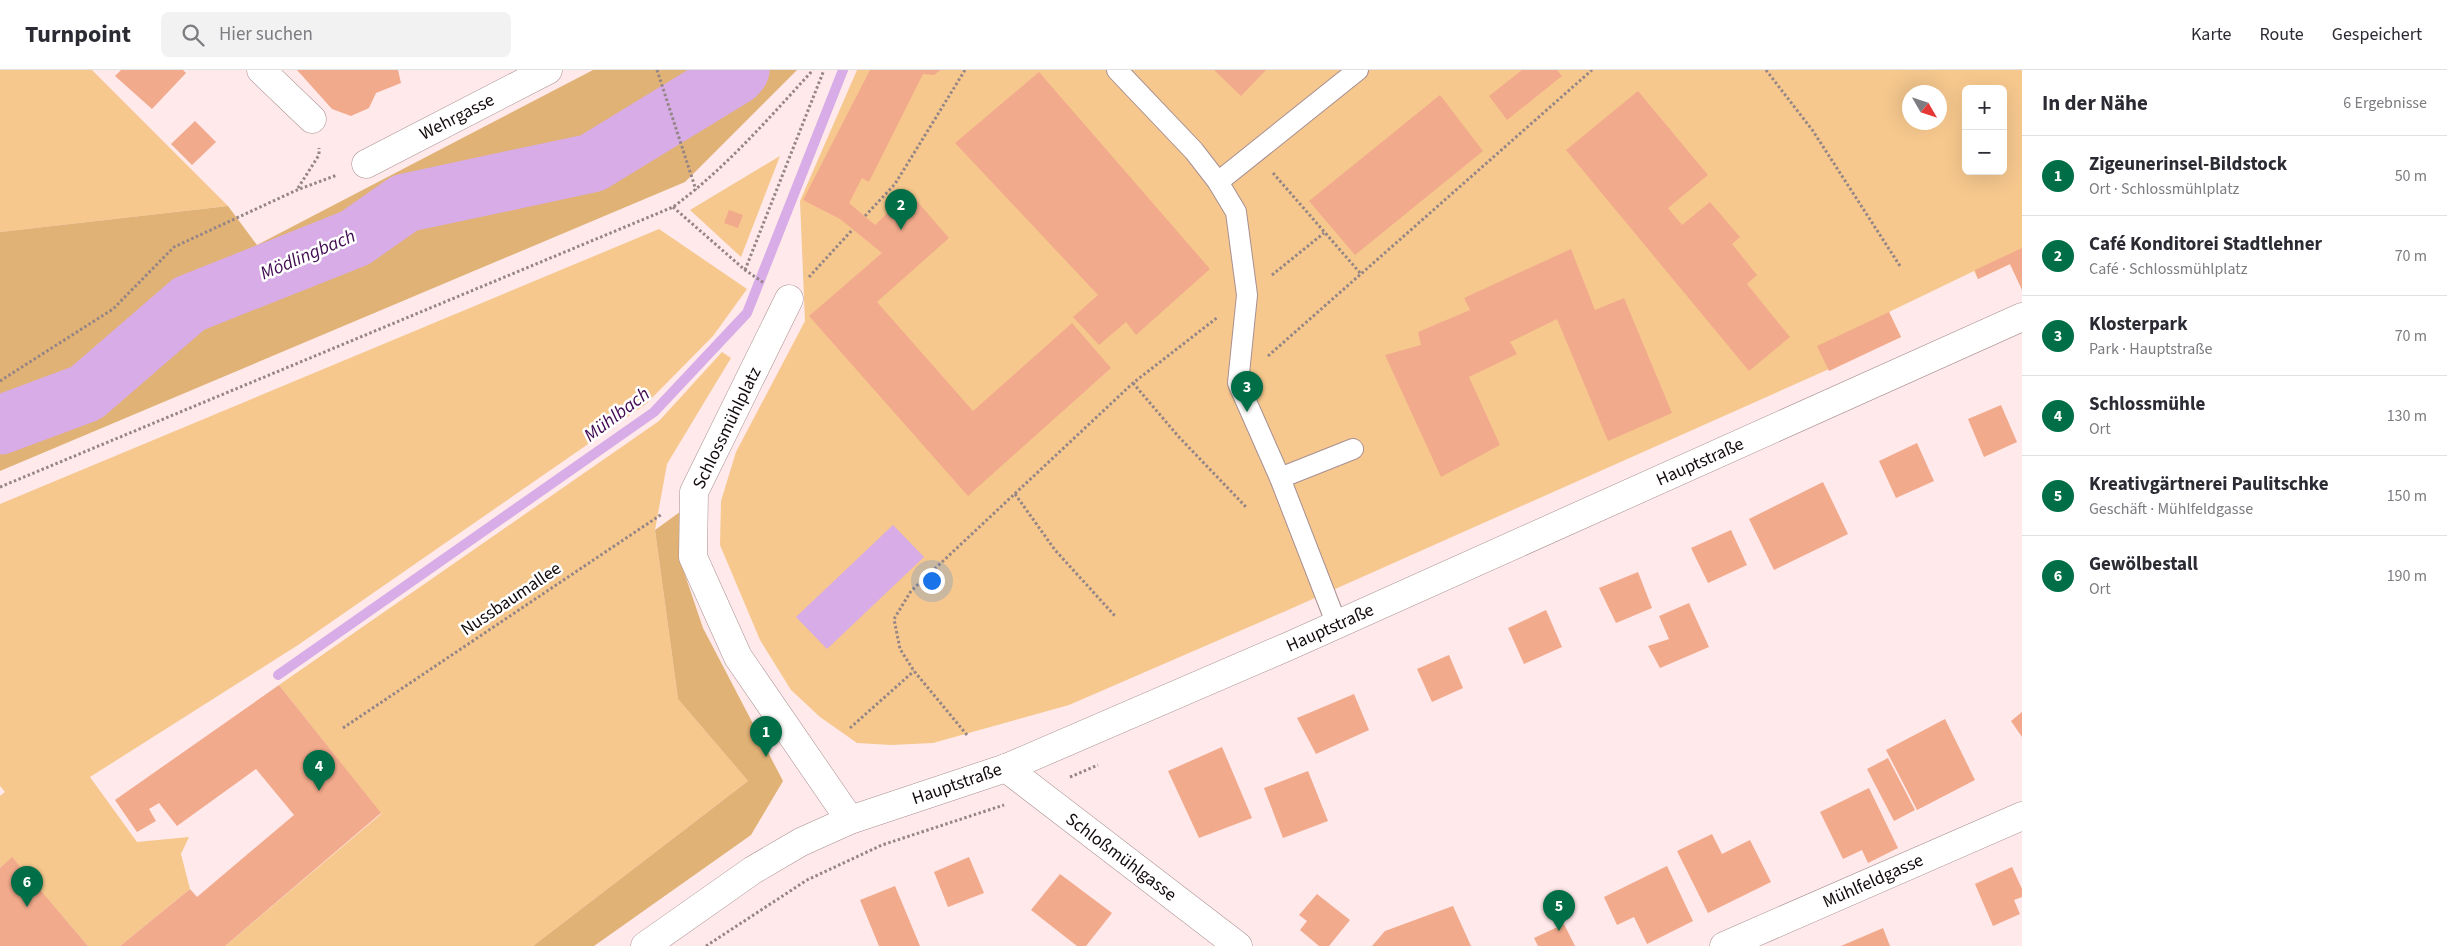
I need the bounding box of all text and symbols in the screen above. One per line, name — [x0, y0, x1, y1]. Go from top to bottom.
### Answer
search box — [161, 12, 511, 57]
text: Turnpoint — [25, 17, 131, 52]
icon: search — [179, 21, 207, 49]
text: Hier suchen — [219, 21, 313, 48]
text: Karte — [2191, 22, 2231, 47]
text: Route — [2259, 22, 2304, 47]
text: Gespeichert — [2332, 22, 2422, 47]
north arrow — [1902, 85, 1947, 130]
map controls — [1962, 85, 2007, 175]
button: + — [1962, 85, 2007, 130]
street label: Wehrgasse — [415, 87, 499, 146]
text: In der Nähe — [2042, 88, 2148, 118]
text: 6 Ergebnisse — [2343, 92, 2427, 114]
button: − — [1962, 130, 2007, 175]
text: Zigeunerinsel-Bildstock — [2089, 151, 2287, 178]
text: 1 — [2054, 165, 2062, 187]
text: 50 m — [2395, 165, 2427, 187]
text: Ort · Schlossmühlplatz — [2089, 178, 2239, 200]
pin: 2 — [885, 189, 917, 230]
water label: Mödlingbach — [256, 223, 360, 287]
text: Café Konditorei Stadtlehner — [2089, 231, 2322, 258]
text: 2 — [2054, 245, 2062, 267]
text: 70 m — [2395, 245, 2427, 267]
text: Café · Schlossmühlplatz — [2089, 258, 2247, 280]
text: Klosterpark — [2089, 311, 2188, 338]
text: 3 — [2054, 325, 2062, 347]
text: 70 m — [2395, 325, 2427, 347]
text: Park · Hauptstraße — [2089, 338, 2213, 360]
street label: Schlossmühlplatz — [687, 362, 768, 493]
pin: 3 — [1231, 371, 1263, 412]
water label: Mühlbach — [578, 381, 656, 449]
text: Schlossmühle — [2089, 391, 2205, 418]
text: 4 — [2054, 405, 2062, 427]
text: 130 m — [2387, 405, 2427, 427]
text: Ort — [2089, 418, 2111, 440]
street label: Hauptstraße — [1652, 432, 1748, 492]
text: Kreativgärtnerei Paulitschke — [2089, 471, 2329, 498]
text: 5 — [2054, 485, 2062, 507]
text: 150 m — [2387, 485, 2427, 507]
text: Geschäft · Mühlfeldgasse — [2089, 498, 2253, 520]
text: Gewölbestall — [2089, 551, 2198, 578]
street label: Nussbaumallee — [456, 556, 566, 642]
text: 6 — [2054, 565, 2062, 587]
text: 190 m — [2387, 565, 2427, 587]
your location — [919, 568, 945, 594]
text: Ort — [2089, 578, 2111, 600]
street label: Hauptstraße — [1282, 598, 1378, 658]
pin: 1 — [750, 716, 782, 757]
pin: 4 — [303, 750, 335, 791]
street label: Hauptstraße — [909, 757, 1005, 811]
street label: Schloßmühlgasse — [1060, 807, 1182, 907]
street label: Mühlfeldgasse — [1819, 848, 1927, 914]
pin: 6 — [11, 866, 43, 907]
pin: 5 — [1543, 890, 1575, 931]

